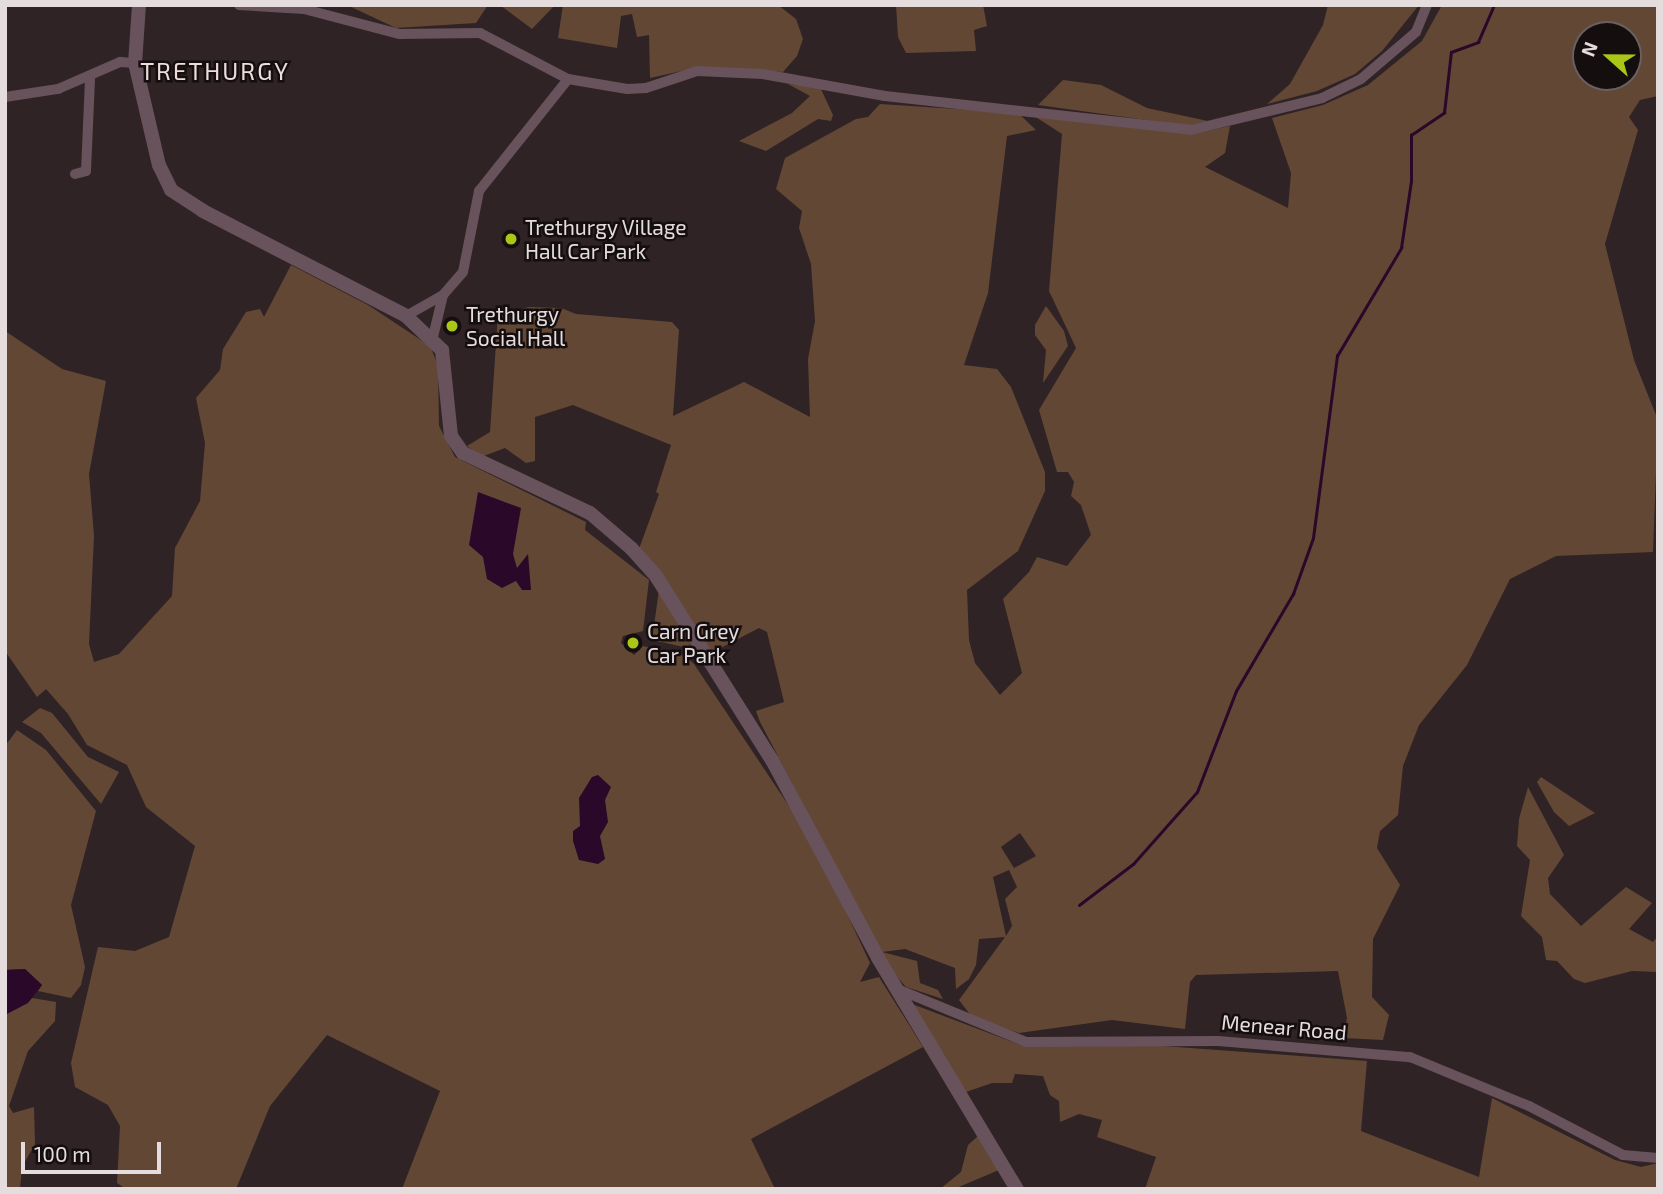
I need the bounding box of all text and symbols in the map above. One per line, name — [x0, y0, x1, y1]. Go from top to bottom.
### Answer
north arrow — [1572, 21, 1642, 91]
text: N — [1576, 38, 1602, 60]
district label: TRETHURGY — [141, 57, 289, 85]
place label: Trethurgy Village Hall Car Park — [525, 214, 688, 264]
marker: Trethurgy Village Hall Car Park — [503, 231, 519, 247]
place label: Trethurgy Social Hall — [466, 301, 566, 351]
marker: Trethurgy Social Hall — [444, 318, 460, 334]
place label: Carn Grey Car Park — [647, 618, 739, 668]
marker: Carn Grey Car Park — [625, 635, 641, 651]
street label: Menear Road — [1220, 1009, 1348, 1045]
scale bar — [24, 1128, 164, 1172]
text: 100 m — [34, 1141, 91, 1166]

